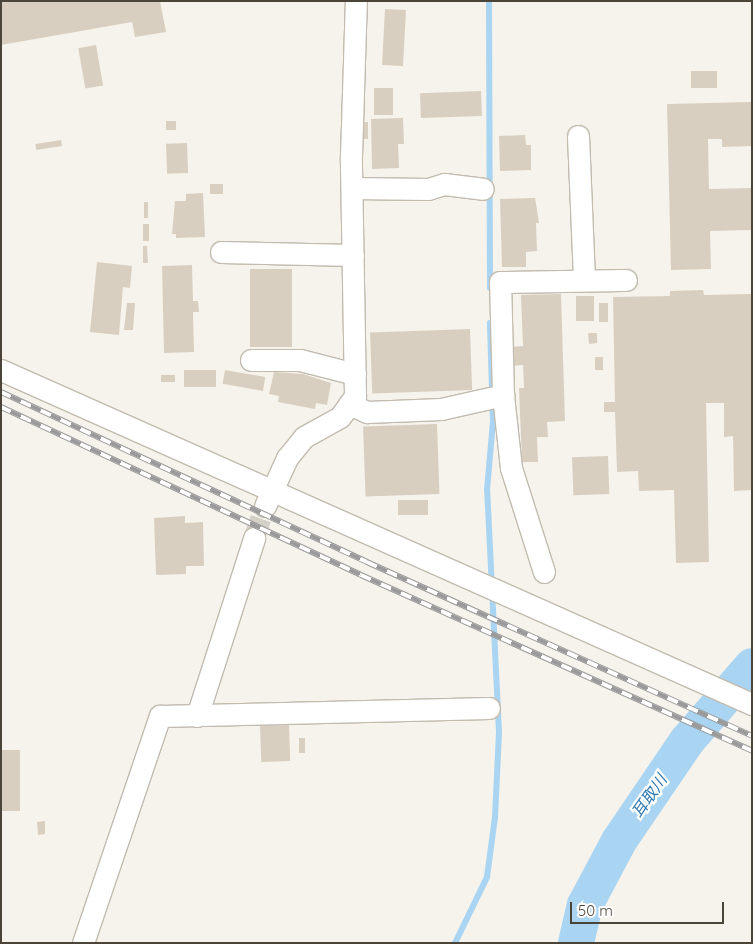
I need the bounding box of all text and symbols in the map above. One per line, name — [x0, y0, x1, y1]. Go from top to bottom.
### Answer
water label: 耳取川 — [627, 771, 671, 821]
scale bar — [573, 892, 727, 924]
text: 50 m — [578, 901, 613, 920]

